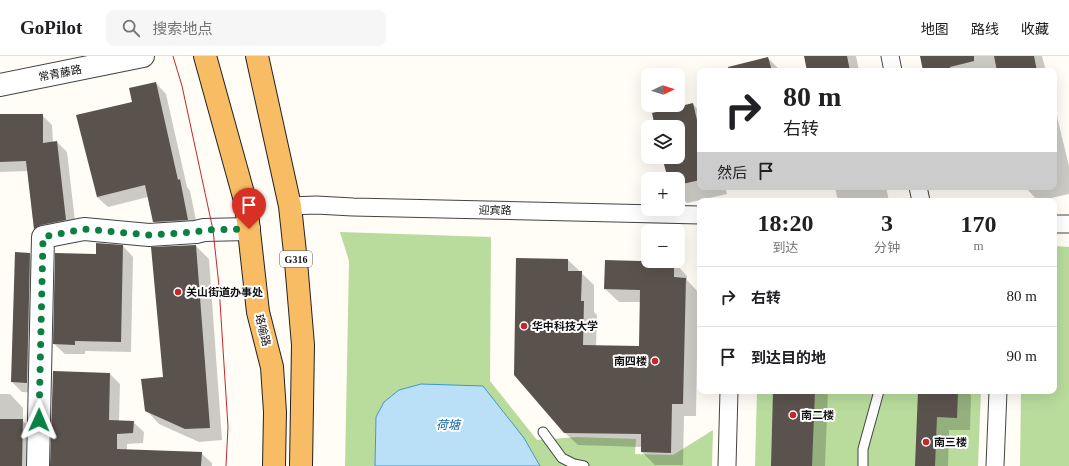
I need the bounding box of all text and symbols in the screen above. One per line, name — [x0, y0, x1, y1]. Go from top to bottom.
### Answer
search box — [106, 10, 386, 46]
text: GoPilot — [20, 17, 82, 38]
icon: search — [120, 17, 142, 39]
text: 搜索地点 — [152, 21, 212, 37]
text: 地图 — [921, 22, 949, 37]
text: 路线 — [971, 22, 999, 37]
text: 收藏 — [1021, 22, 1049, 37]
street label: 常青藤路 — [37, 63, 83, 83]
north arrow — [641, 68, 685, 112]
map controls — [641, 68, 685, 268]
text: 80 m — [783, 81, 841, 112]
icon: right — [717, 84, 769, 136]
text: 右转 — [783, 119, 819, 139]
button: layers — [641, 120, 685, 164]
icon: arrive — [755, 160, 777, 182]
text: 然后 — [717, 165, 747, 181]
button: + — [641, 172, 685, 216]
pin — [232, 188, 266, 229]
icon: arrive — [238, 194, 260, 216]
street label: 迎宾路 — [478, 204, 512, 216]
text: 18:20 — [757, 210, 813, 236]
text: 3 — [881, 210, 893, 236]
text: 170 — [960, 211, 996, 237]
button: − — [641, 224, 685, 268]
text: m — [973, 238, 984, 253]
text: 到达 — [772, 240, 798, 255]
text: 分钟 — [874, 240, 900, 255]
road number: G316 — [280, 251, 312, 267]
place label: 关山街道办事处 — [186, 286, 263, 298]
icon: right — [717, 286, 739, 308]
marker: 关山街道办事处 — [173, 287, 183, 297]
text: 80 m — [1007, 288, 1037, 304]
text: 右转 — [751, 290, 781, 306]
street label: 珞喻路 — [253, 313, 273, 347]
place label: 华中科技大学 — [532, 320, 598, 332]
marker: 华中科技大学 — [519, 321, 529, 331]
icon: arrive — [717, 346, 739, 368]
text: 90 m — [1007, 348, 1037, 364]
text: 到达目的地 — [751, 350, 826, 366]
place label: 南四楼 — [614, 355, 647, 367]
marker: 南四楼 — [650, 356, 660, 366]
position arrow — [18, 399, 60, 441]
place label: 南二楼 — [801, 409, 834, 421]
marker: 南二楼 — [788, 410, 798, 420]
water label: 荷塘 — [436, 418, 462, 432]
place label: 南三楼 — [934, 436, 967, 448]
marker: 南三楼 — [921, 437, 931, 447]

